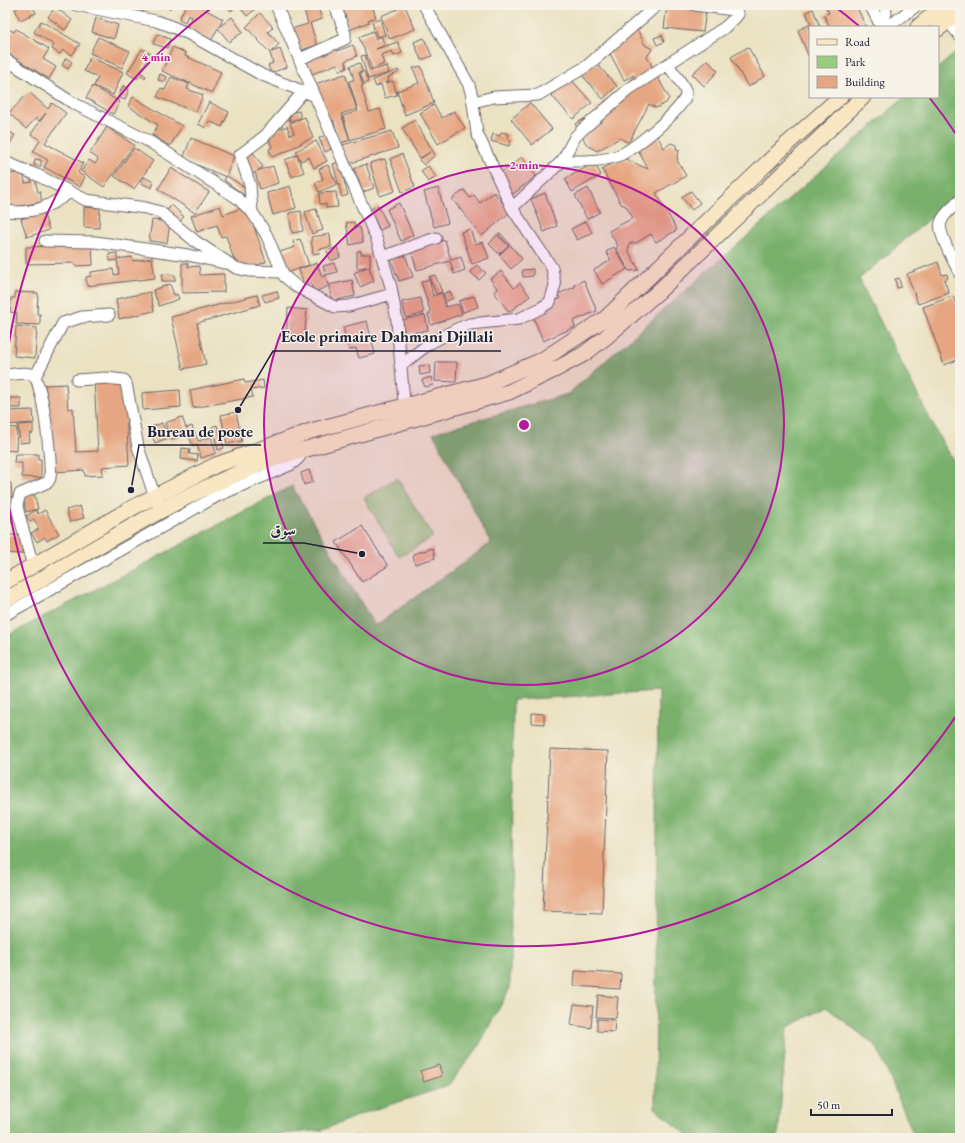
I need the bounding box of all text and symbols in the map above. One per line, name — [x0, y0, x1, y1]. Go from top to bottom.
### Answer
legend — [809, 26, 939, 98]
text: Road — [845, 34, 871, 50]
text: 4 min — [141, 49, 171, 65]
text: Park — [845, 54, 866, 70]
text: Building — [845, 74, 886, 90]
text: 2 min — [509, 157, 539, 173]
callout: Ecole primaire Dahmani Djillali — [273, 323, 501, 351]
text: Ecole primaire Dahmani Djillali — [281, 326, 493, 347]
callout: Bureau de poste — [139, 417, 261, 445]
centre of rings — [517, 418, 531, 432]
text: Bureau de poste — [147, 421, 253, 442]
callout: سوق — [263, 515, 304, 543]
text: سوق — [270, 519, 296, 540]
scale bar — [811, 1091, 892, 1117]
text: 50 m — [817, 1097, 841, 1113]

